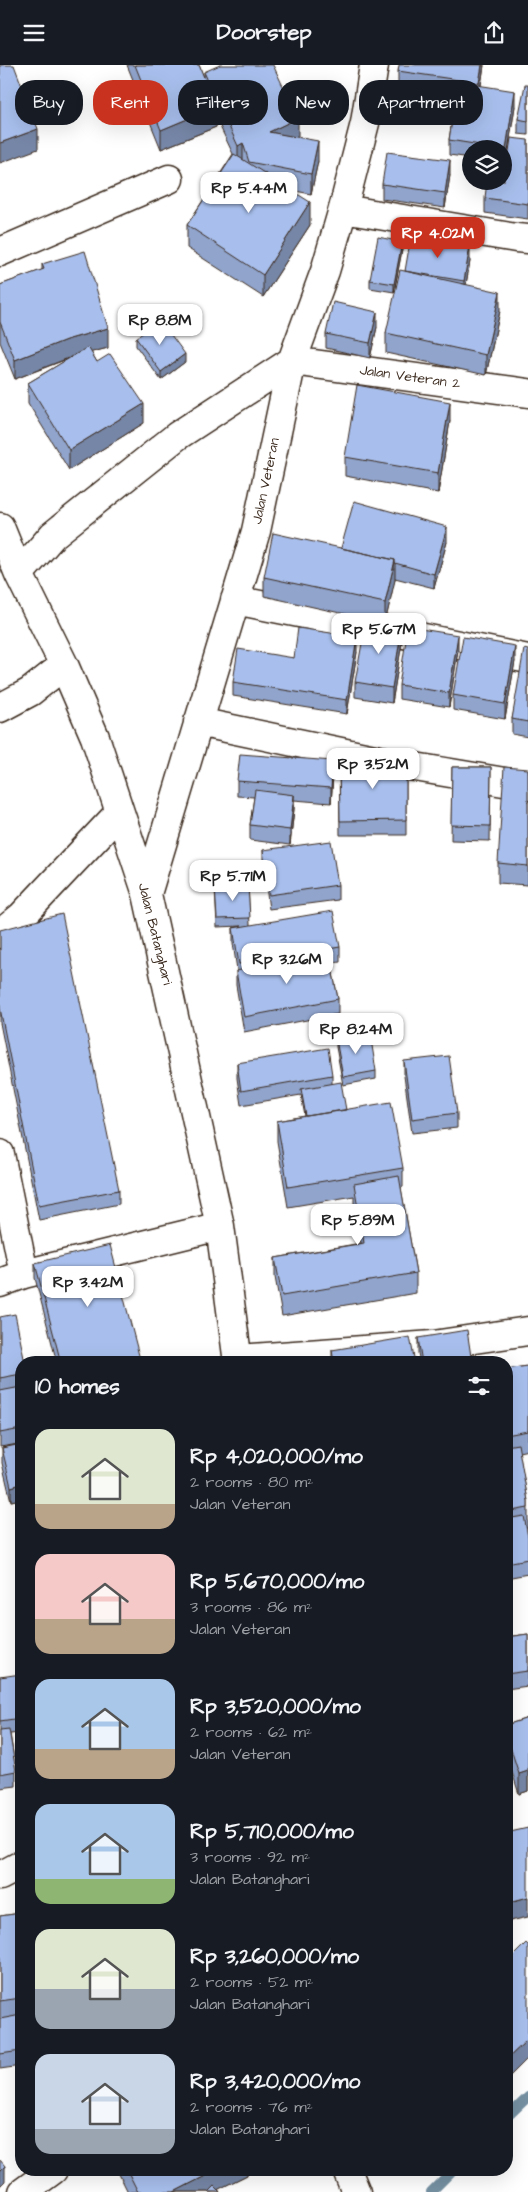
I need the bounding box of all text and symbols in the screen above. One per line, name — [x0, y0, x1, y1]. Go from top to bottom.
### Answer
text: Doorstep — [216, 17, 312, 48]
icon: menu — [20, 19, 48, 47]
icon: share — [480, 19, 508, 47]
chip: Buy — [15, 80, 83, 125]
chip: Rent — [93, 80, 168, 125]
chip: Filters — [178, 80, 268, 125]
chip: New — [278, 80, 349, 125]
chip: Apartment — [359, 80, 483, 125]
map controls — [462, 140, 512, 190]
button: layers — [462, 140, 512, 190]
pin: Rp 5.44M — [197, 171, 301, 214]
text: Rp 5.44M — [211, 177, 287, 199]
pin: Rp 4.02M — [386, 217, 490, 259]
text: Rp 4.02M — [402, 222, 474, 244]
pin: Rp 8.8M — [114, 303, 206, 346]
text: Rp 8.8M — [129, 309, 191, 331]
street label: Jalan Veteran 2 — [358, 360, 462, 394]
street label: Jalan Veteran — [247, 436, 285, 526]
pin: Rp 5.67M — [327, 613, 431, 655]
text: Rp 5.67M — [342, 618, 416, 640]
pin: Rp 3.52M — [321, 747, 425, 790]
text: Rp 3.52M — [338, 753, 408, 775]
pin: Rp 5.71M — [181, 859, 285, 902]
text: Rp 5.71M — [200, 865, 266, 887]
street label: Jalan Batanghari — [133, 881, 177, 987]
pin: Rp 3.26M — [235, 943, 339, 985]
text: Rp 3.26M — [252, 948, 322, 970]
pin: Rp 8.24M — [304, 1013, 408, 1055]
text: Rp 8.24M — [320, 1018, 392, 1040]
pin: Rp 5.89M — [306, 1203, 410, 1246]
text: Rp 5.89M — [321, 1209, 395, 1231]
pin: Rp 3.42M — [36, 1265, 140, 1308]
text: Rp 3.42M — [53, 1271, 123, 1293]
text: 10 homes — [35, 1372, 120, 1401]
icon: filters — [465, 1372, 493, 1400]
text: Rp 4,020,000/mo — [190, 1442, 363, 1471]
icon: home — [75, 1449, 135, 1509]
text: 2 rooms · 80 m² — [190, 1471, 313, 1493]
text: Jalan Veteran — [190, 1493, 290, 1515]
text: Rp 5,670,000/mo — [190, 1567, 364, 1596]
icon: home — [75, 1574, 135, 1634]
text: 3 rooms · 86 m² — [190, 1596, 312, 1618]
text: Jalan Veteran — [190, 1618, 290, 1640]
text: Rp 3,520,000/mo — [190, 1692, 361, 1721]
icon: home — [75, 1699, 135, 1759]
text: 2 rooms · 62 m² — [190, 1721, 312, 1743]
text: Jalan Veteran — [190, 1743, 290, 1765]
text: Rp 5,710,000/mo — [190, 1817, 354, 1846]
icon: home — [75, 1824, 135, 1884]
text: 3 rooms · 92 m² — [190, 1846, 310, 1868]
text: Jalan Batanghari — [190, 1868, 309, 1890]
text: Rp 3,260,000/mo — [190, 1942, 359, 1971]
icon: home — [75, 1949, 135, 2009]
text: 2 rooms · 52 m² — [190, 1971, 313, 1993]
text: Jalan Batanghari — [190, 1993, 309, 2015]
text: Rp 3,420,000/mo — [190, 2067, 360, 2096]
icon: home — [75, 2074, 135, 2134]
text: 2 rooms · 76 m² — [190, 2096, 313, 2118]
text: Jalan Batanghari — [190, 2118, 309, 2140]

